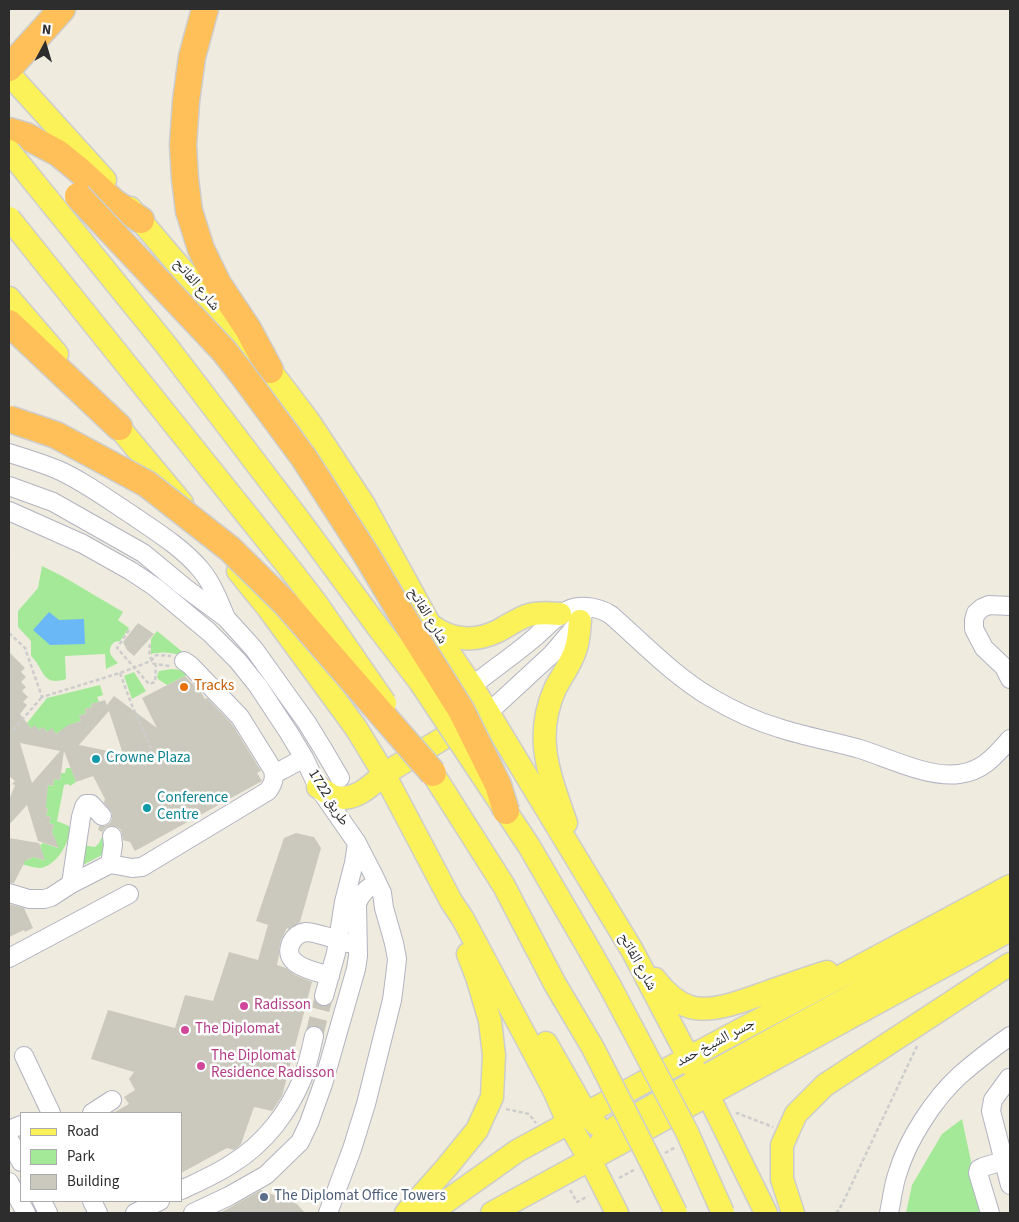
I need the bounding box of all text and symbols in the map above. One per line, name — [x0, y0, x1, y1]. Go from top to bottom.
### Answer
north arrow — [20, 20, 70, 70]
text: N — [41, 20, 52, 41]
street label: شارع الفاتح — [169, 255, 223, 315]
street label: شارع الفاتح — [403, 584, 451, 648]
place label: Tracks — [194, 678, 234, 696]
marker: Tracks — [178, 681, 190, 693]
place label: Crowne Plaza — [106, 750, 191, 768]
marker: Crowne Plaza — [90, 753, 102, 765]
street label: طريق 1722 — [304, 766, 352, 830]
place label: Conference Centre — [157, 790, 228, 825]
marker: Conference Centre — [141, 802, 153, 814]
street label: شارع الفاتح — [614, 930, 660, 994]
place label: Radisson — [254, 997, 311, 1015]
marker: Radisson — [238, 1000, 250, 1012]
street label: جسر الشيخ حمد — [674, 1015, 758, 1071]
place label: The Diplomat — [195, 1021, 280, 1039]
marker: The Diplomat — [179, 1024, 191, 1036]
place label: The Diplomat Residence Radisson — [211, 1048, 335, 1083]
marker: The Diplomat Residence Radisson — [195, 1060, 207, 1072]
legend — [20, 1112, 182, 1202]
text: Road — [67, 1121, 99, 1142]
text: Park — [67, 1146, 95, 1167]
text: Building — [67, 1171, 119, 1192]
place label: The Diplomat Office Towers — [274, 1188, 446, 1206]
marker: The Diplomat Office Towers — [258, 1191, 270, 1203]

